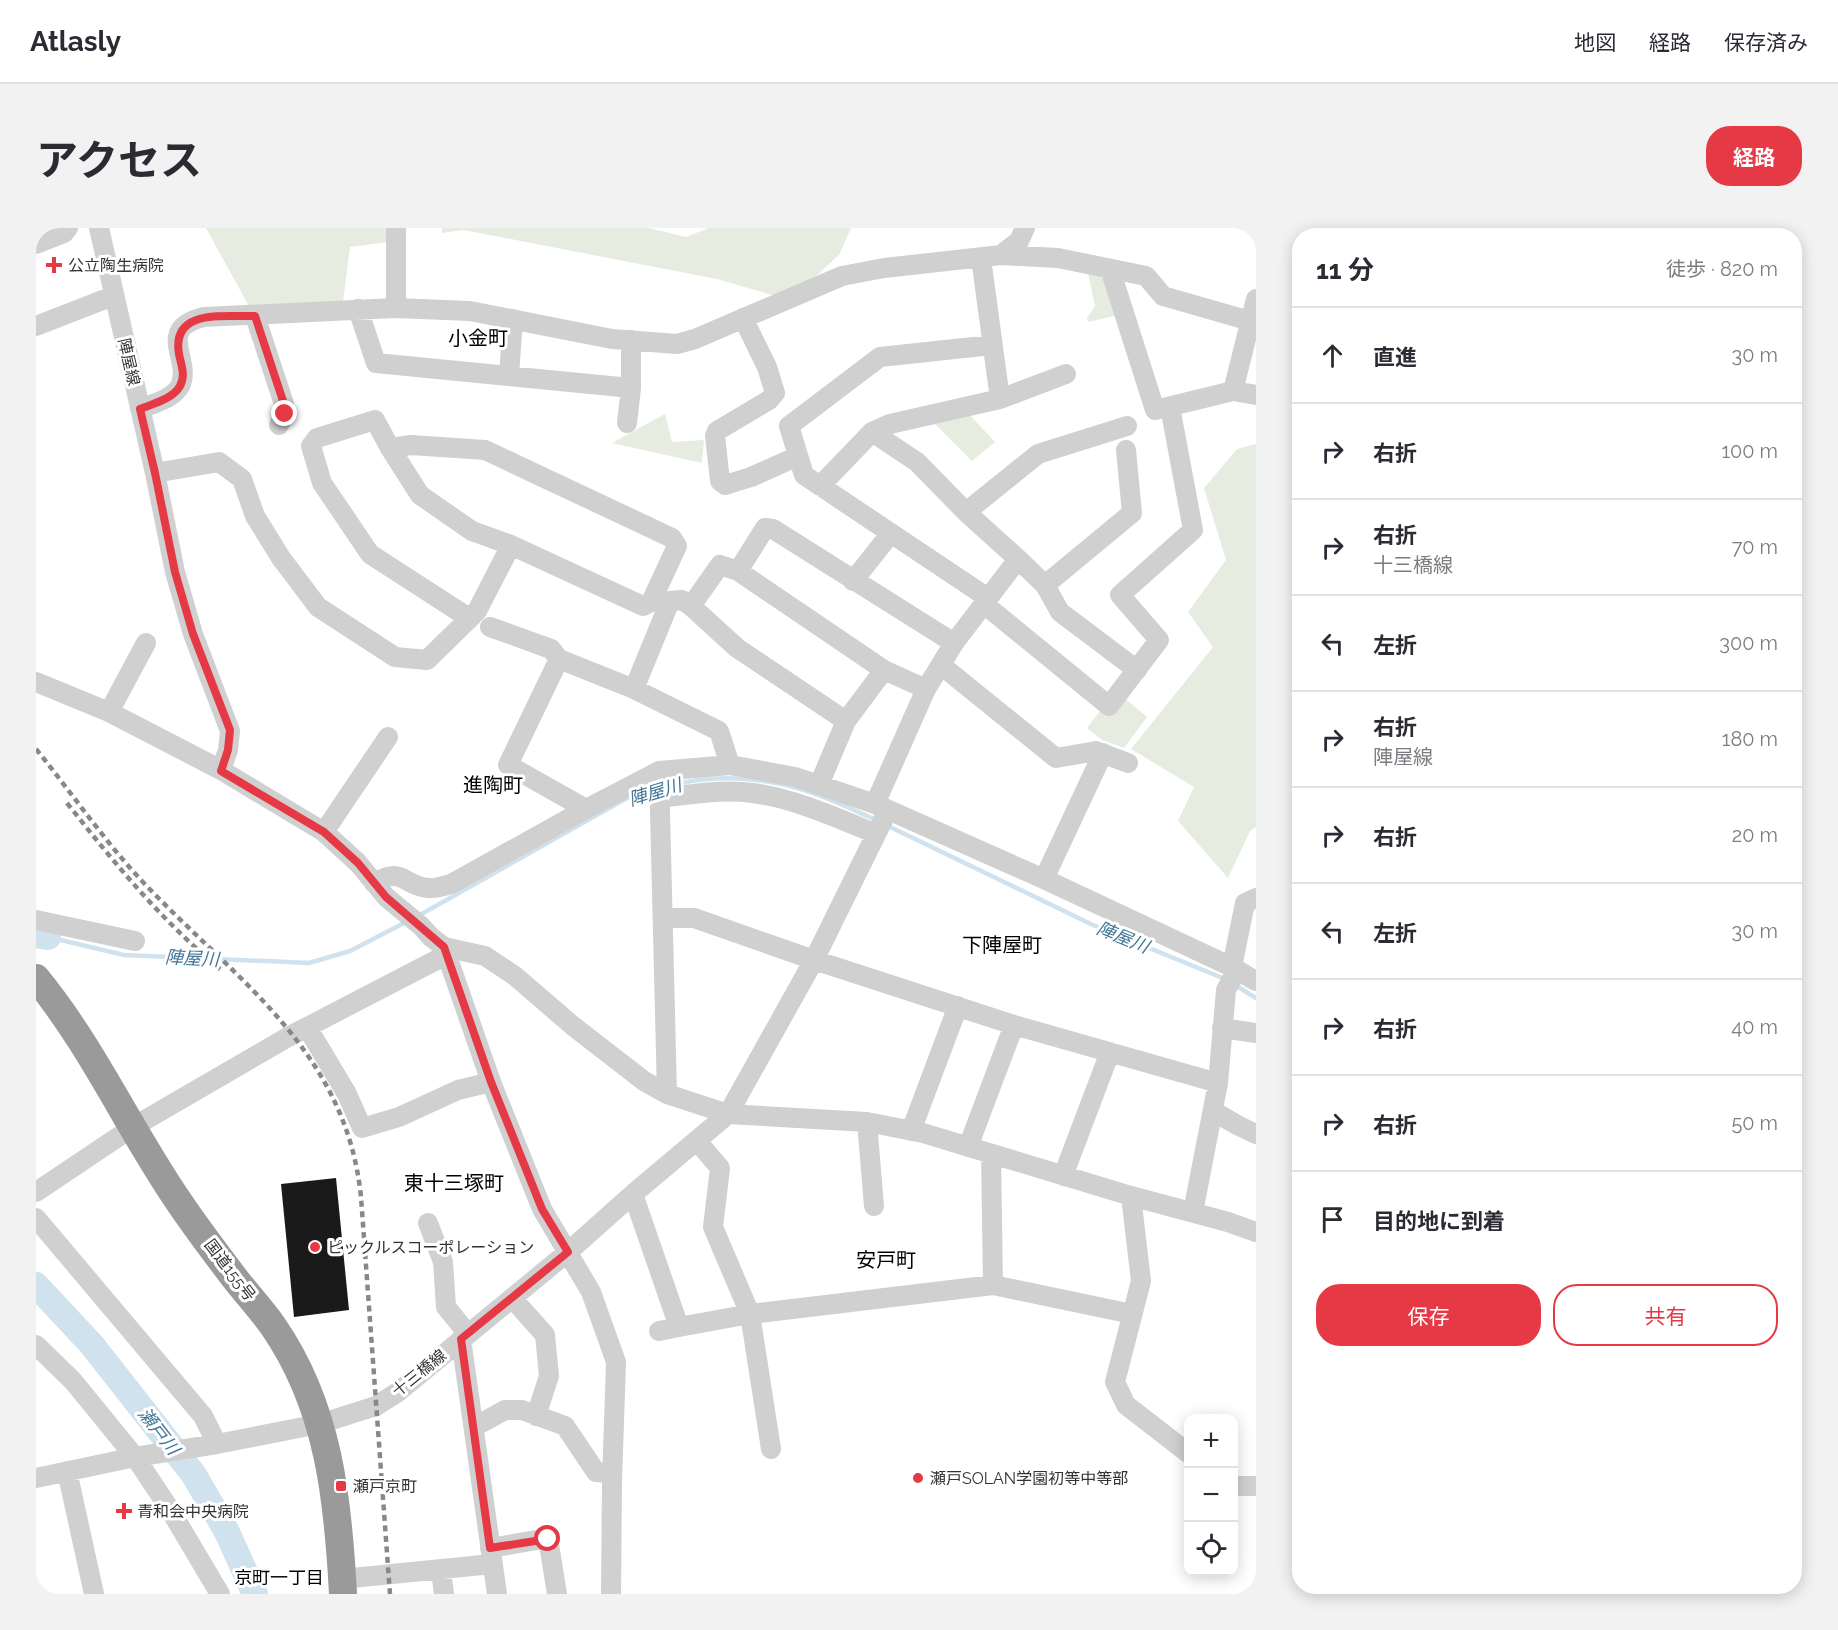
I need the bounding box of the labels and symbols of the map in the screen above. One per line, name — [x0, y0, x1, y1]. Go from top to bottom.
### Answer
marker: 公立陶生病院 — [45, 256, 63, 274]
place label: 公立陶生病院 — [68, 256, 164, 275]
district label: 小金町 — [448, 326, 508, 350]
street label: 陣屋線 — [114, 336, 144, 388]
route end — [271, 400, 297, 426]
district label: 進陶町 — [463, 773, 523, 797]
water label: 陣屋川 — [626, 773, 686, 810]
water label: 陣屋川 — [1094, 917, 1154, 958]
district label: 下陣屋町 — [962, 933, 1042, 957]
water label: 陣屋川 — [164, 946, 222, 970]
district label: 東十三塚町 — [404, 1171, 504, 1195]
street label: 国道155号 — [201, 1235, 259, 1305]
place label: ピックルスコーポレーション — [327, 1238, 534, 1257]
marker: ピックルスコーポレーション — [308, 1240, 322, 1254]
district label: 安戸町 — [856, 1248, 916, 1272]
street label: 十三橋線 — [388, 1345, 450, 1401]
water label: 瀬戸川 — [134, 1403, 185, 1460]
place label: 瀬戸SOLAN学園初等中等部 — [930, 1469, 1128, 1488]
marker: 瀬戸SOLAN学園初等中等部 — [911, 1471, 925, 1485]
place label: 瀬戸京町 — [353, 1477, 417, 1496]
marker: 瀬戸京町 — [334, 1479, 348, 1493]
marker: 青和会中央病院 — [115, 1502, 133, 1520]
place label: 青和会中央病院 — [137, 1502, 249, 1521]
route start — [534, 1525, 560, 1551]
district label: 京町一丁目 — [234, 1567, 324, 1588]

